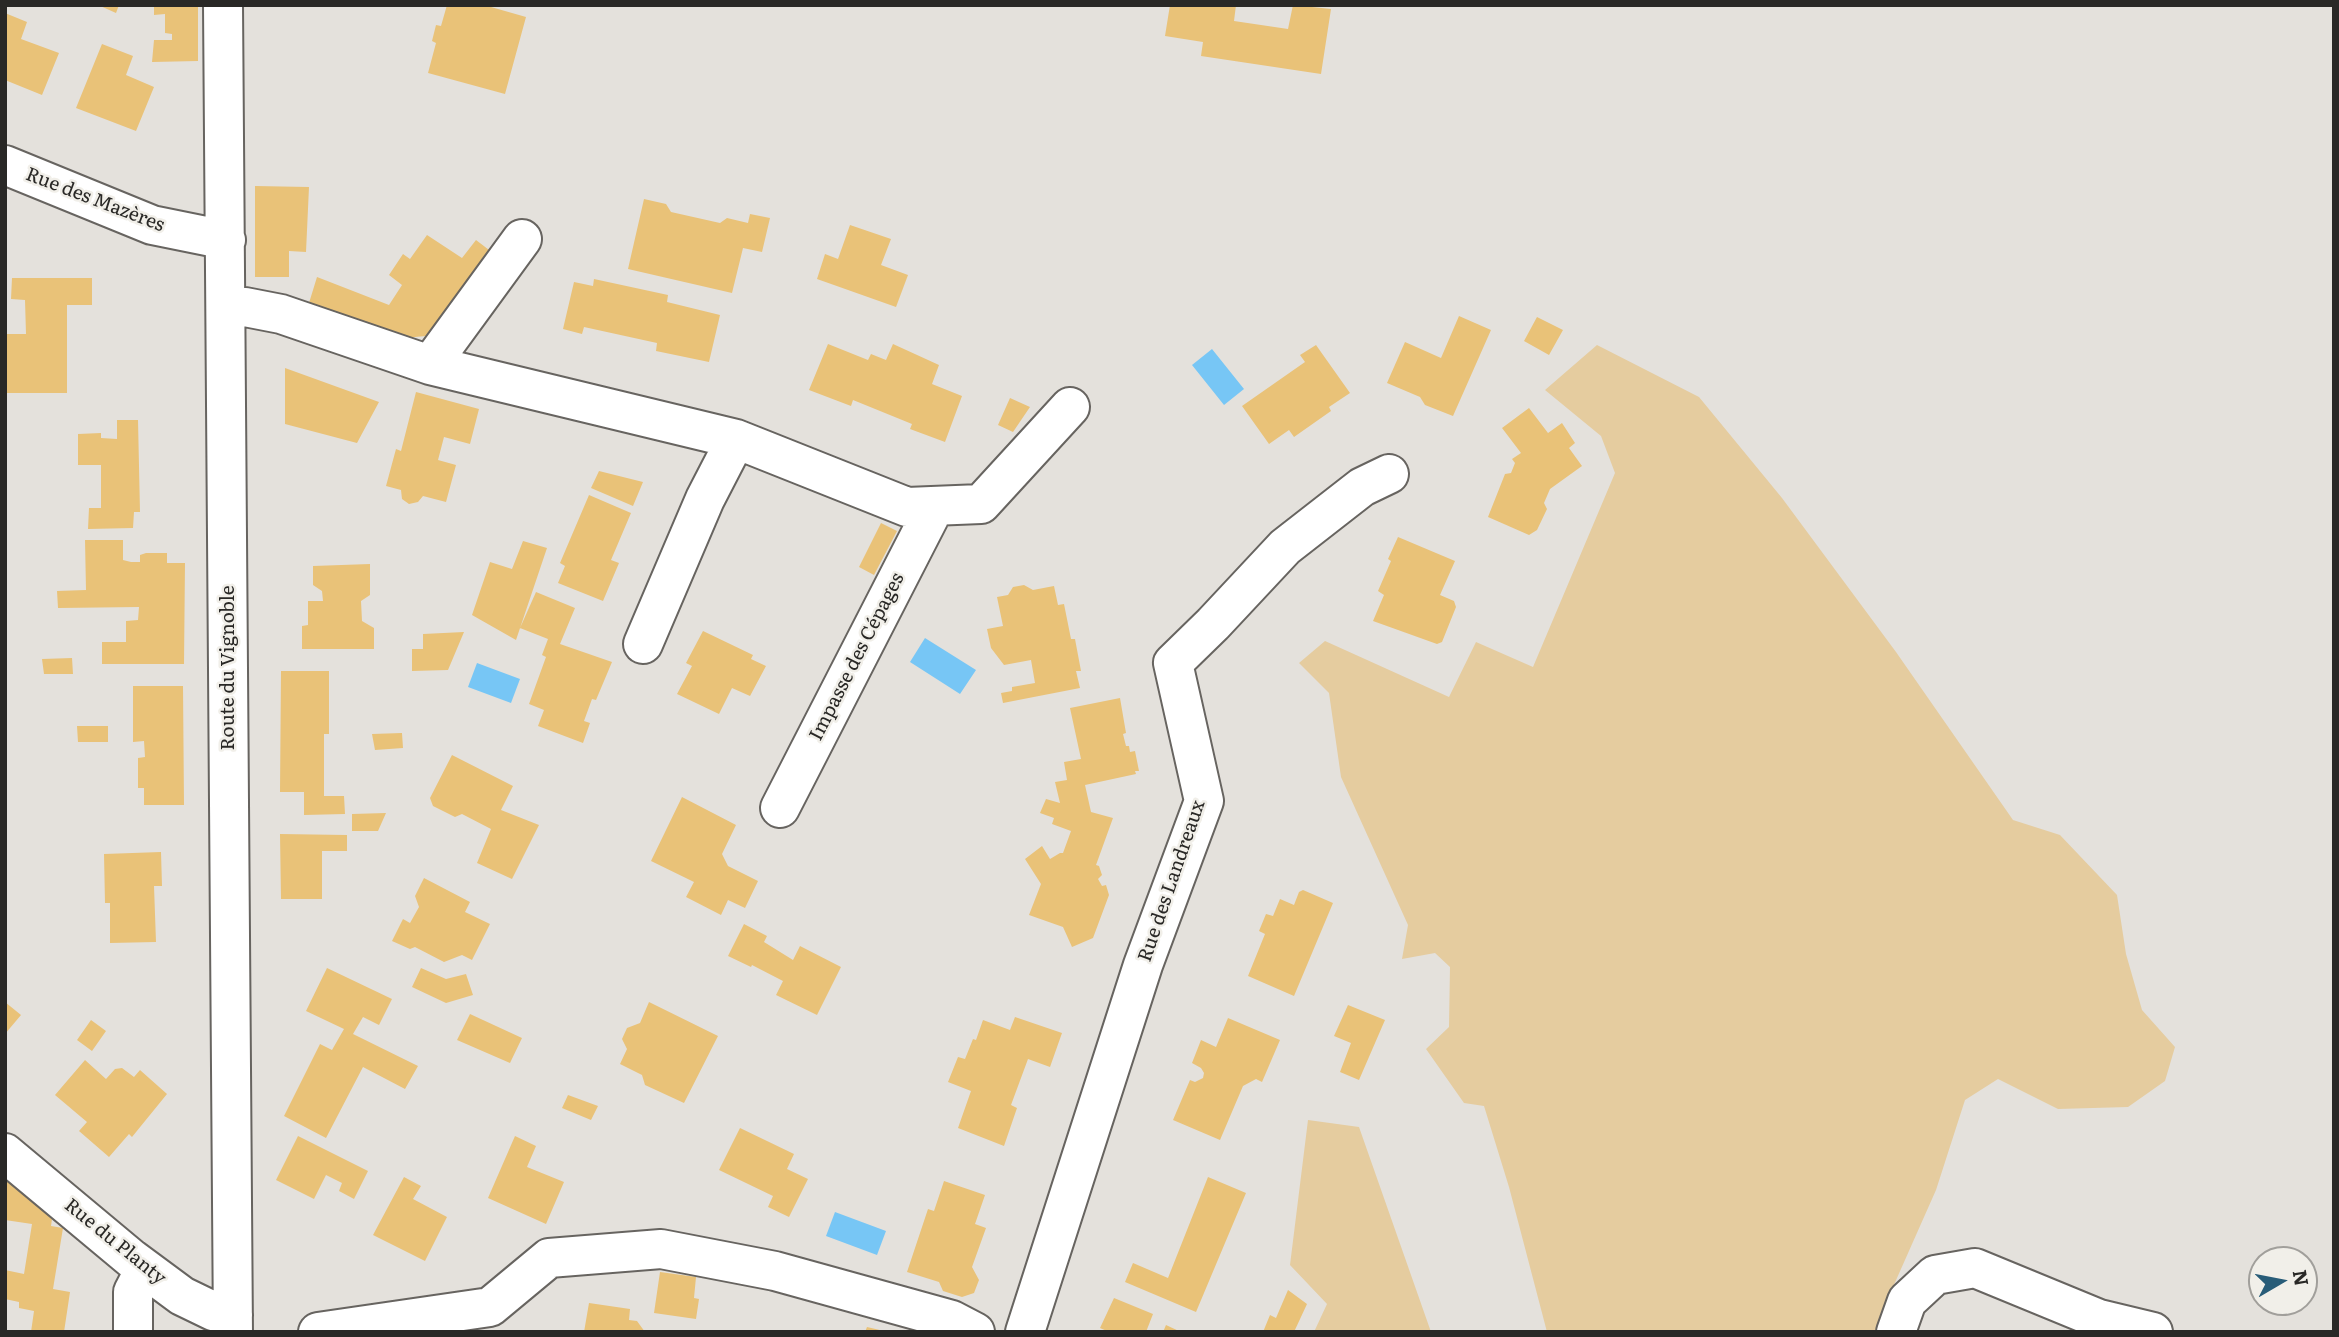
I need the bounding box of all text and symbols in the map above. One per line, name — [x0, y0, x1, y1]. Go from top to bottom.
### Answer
street label: Rue des Mazères — [22, 163, 168, 237]
street label: Impasse des Cépages — [805, 569, 909, 745]
street label: Route du Vignoble — [217, 585, 239, 751]
street label: Rue des Landreaux — [1134, 797, 1210, 965]
street label: Rue du Planty — [60, 1194, 170, 1290]
north arrow — [2248, 1246, 2318, 1316]
text: N — [2287, 1267, 2317, 1288]

